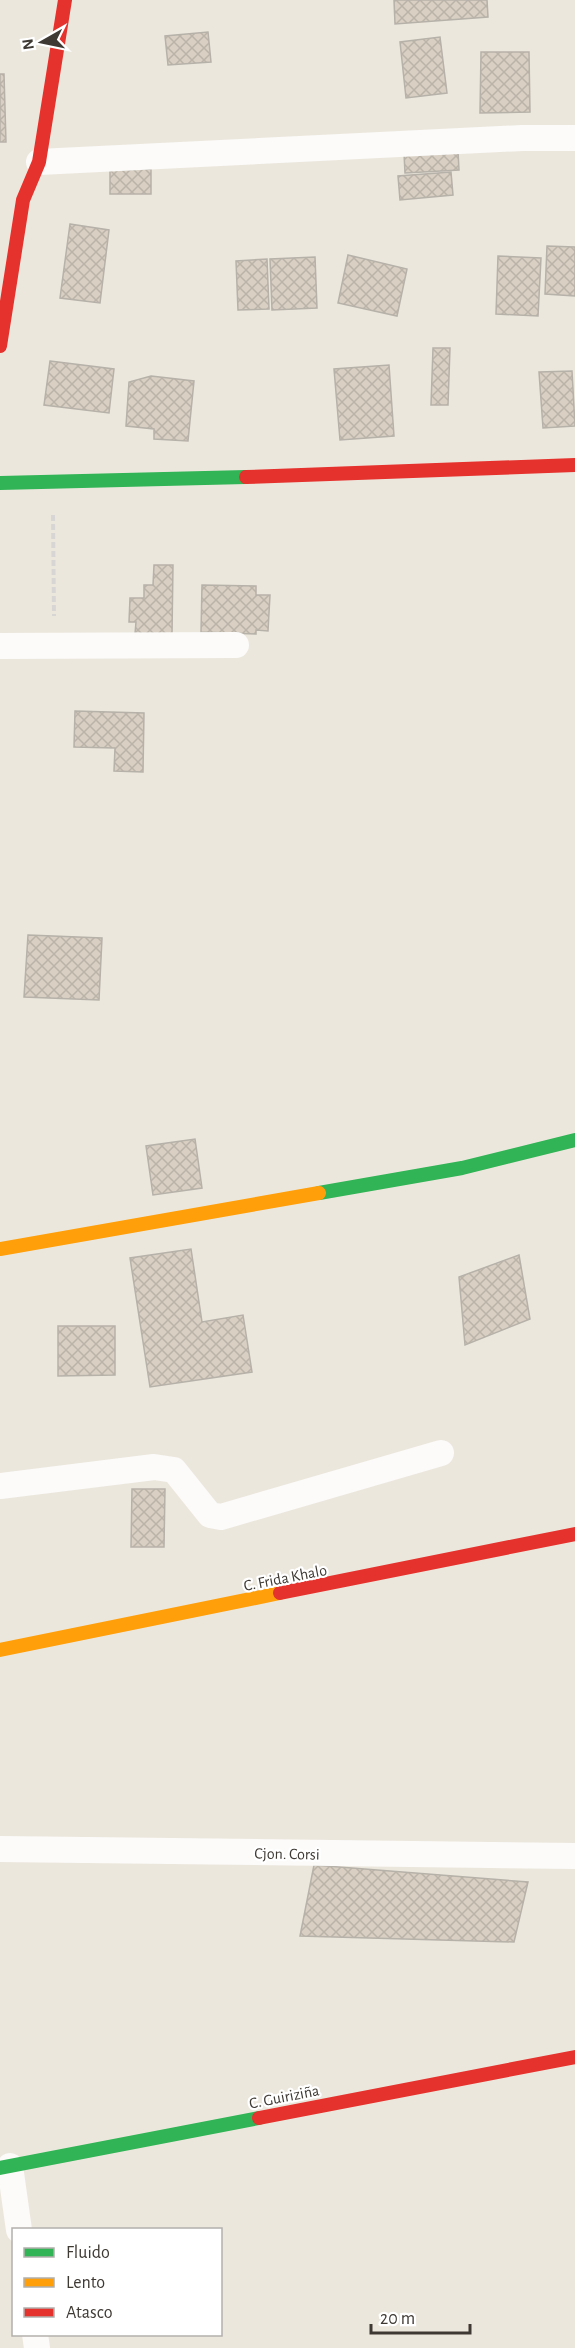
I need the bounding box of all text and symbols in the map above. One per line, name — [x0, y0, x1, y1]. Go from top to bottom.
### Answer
north arrow — [12, 12, 72, 72]
text: N — [19, 37, 37, 51]
street label: C. Frida Khalo — [242, 1562, 328, 1594]
street label: Cjon. Corsi — [254, 1845, 320, 1864]
street label: C. Guiriziña — [248, 2082, 321, 2112]
legend — [12, 2228, 222, 2336]
text: Fluido — [66, 2244, 110, 2262]
text: Lento — [66, 2274, 105, 2292]
scale bar — [371, 2297, 470, 2335]
text: Atasco — [66, 2304, 113, 2322]
text: 20 m — [380, 2310, 415, 2328]

